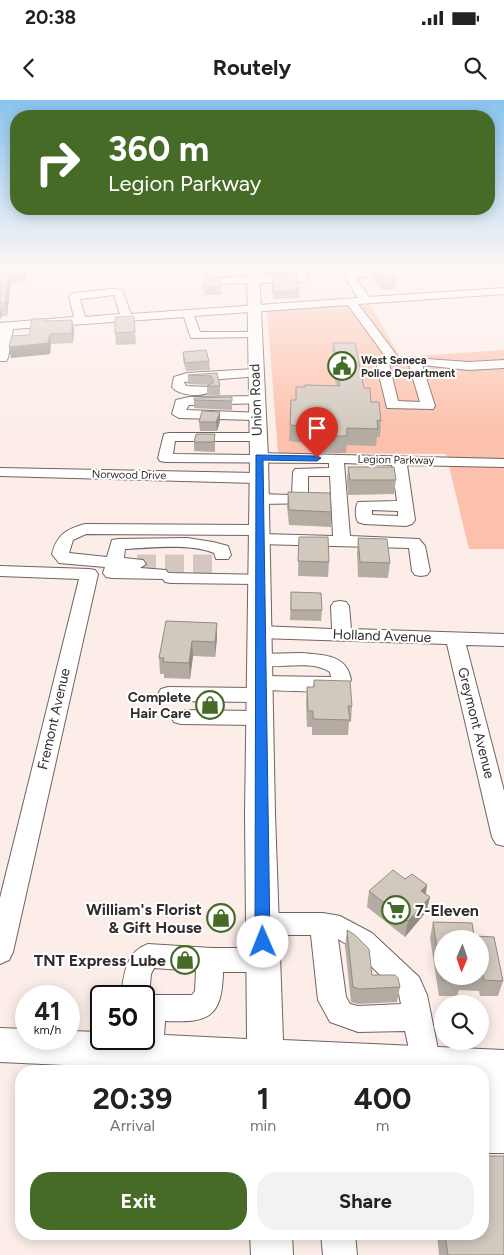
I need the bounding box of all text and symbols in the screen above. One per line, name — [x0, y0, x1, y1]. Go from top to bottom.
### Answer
text: 20:38 — [25, 6, 76, 29]
icon: back — [15, 54, 43, 82]
text: Routely — [213, 54, 291, 81]
icon: search — [461, 54, 489, 82]
text: 360 m — [108, 128, 209, 170]
icon: right — [25, 130, 90, 195]
text: Legion Parkway — [108, 170, 261, 197]
public building icon: West Seneca Police Department — [327, 351, 357, 381]
place label: West Seneca Police Department — [361, 354, 456, 380]
street label: Union Road — [246, 363, 266, 437]
pin — [296, 407, 338, 458]
icon: arrive — [303, 414, 331, 442]
street label: Legion Parkway — [358, 453, 435, 467]
street label: Norwood Drive — [92, 468, 166, 482]
street label: Holland Avenue — [332, 626, 432, 646]
street label: Fremont Avenue — [34, 666, 74, 771]
street label: Greymont Avenue — [454, 666, 498, 781]
place label: Complete Hair Care — [128, 689, 191, 722]
shop icon: Complete Hair Care — [195, 690, 225, 720]
supermarket icon: 7-Eleven — [381, 895, 411, 925]
place label: William's Florist & Gift House — [86, 900, 202, 937]
place label: 7-Eleven — [415, 901, 479, 920]
shop icon: William's Florist & Gift House — [206, 903, 236, 933]
position arrow — [236, 915, 288, 967]
north arrow — [434, 930, 489, 985]
map controls — [434, 930, 489, 1050]
shop icon: TNT Express Lube — [170, 945, 200, 975]
place label: TNT Express Lube — [34, 951, 166, 970]
speed limit sign: 50 — [90, 985, 155, 1050]
button: search — [434, 995, 489, 1050]
text: 41 — [34, 996, 61, 1026]
text: km/h — [34, 1023, 61, 1037]
text: 20:39 — [92, 1080, 172, 1117]
text: 1 — [257, 1080, 269, 1117]
text: 400 — [354, 1080, 412, 1117]
text: Arrival — [110, 1116, 155, 1135]
text: min — [250, 1116, 276, 1135]
text: m — [376, 1116, 389, 1135]
button: Exit — [30, 1172, 247, 1230]
button: Share — [257, 1172, 474, 1230]

